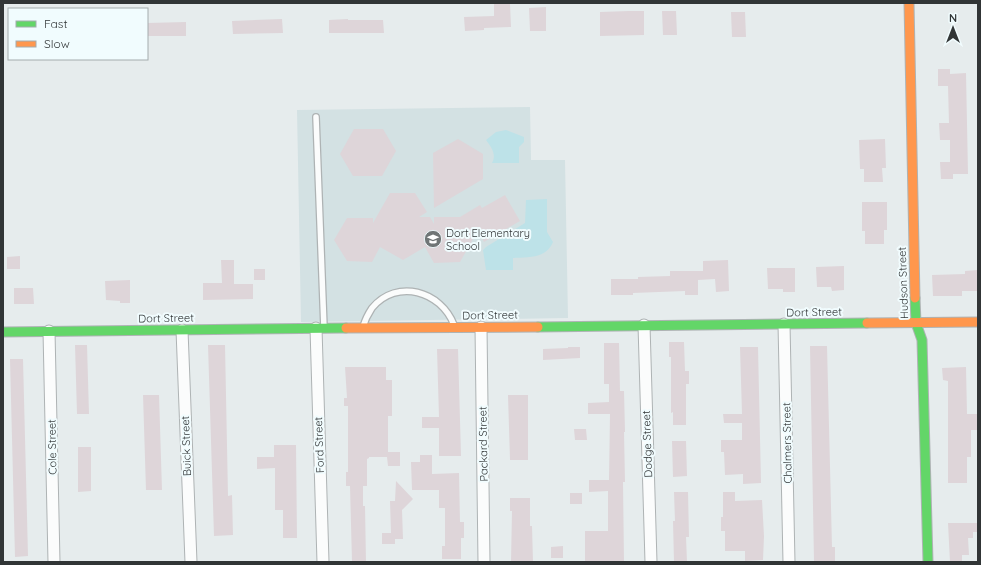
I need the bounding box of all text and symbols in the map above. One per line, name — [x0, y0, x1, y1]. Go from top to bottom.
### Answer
legend — [8, 8, 148, 60]
north arrow — [933, 8, 973, 48]
text: N — [949, 11, 957, 25]
text: Fast — [44, 16, 68, 31]
text: Slow — [44, 36, 70, 51]
place label: Dort Elementary School — [446, 226, 530, 253]
school or university icon: Dort Elementary School — [423, 229, 443, 249]
street label: Hudson Street — [895, 246, 911, 319]
street label: Dort Street — [786, 305, 842, 319]
street label: Dort Street — [462, 308, 518, 322]
street label: Dort Street — [138, 311, 194, 325]
street label: Chalmers Street — [779, 402, 795, 484]
street label: Packard Street — [475, 406, 491, 482]
street label: Dodge Street — [639, 410, 655, 478]
street label: Buick Street — [178, 415, 194, 476]
street label: Ford Street — [311, 416, 327, 473]
street label: Cole Street — [45, 419, 59, 475]

